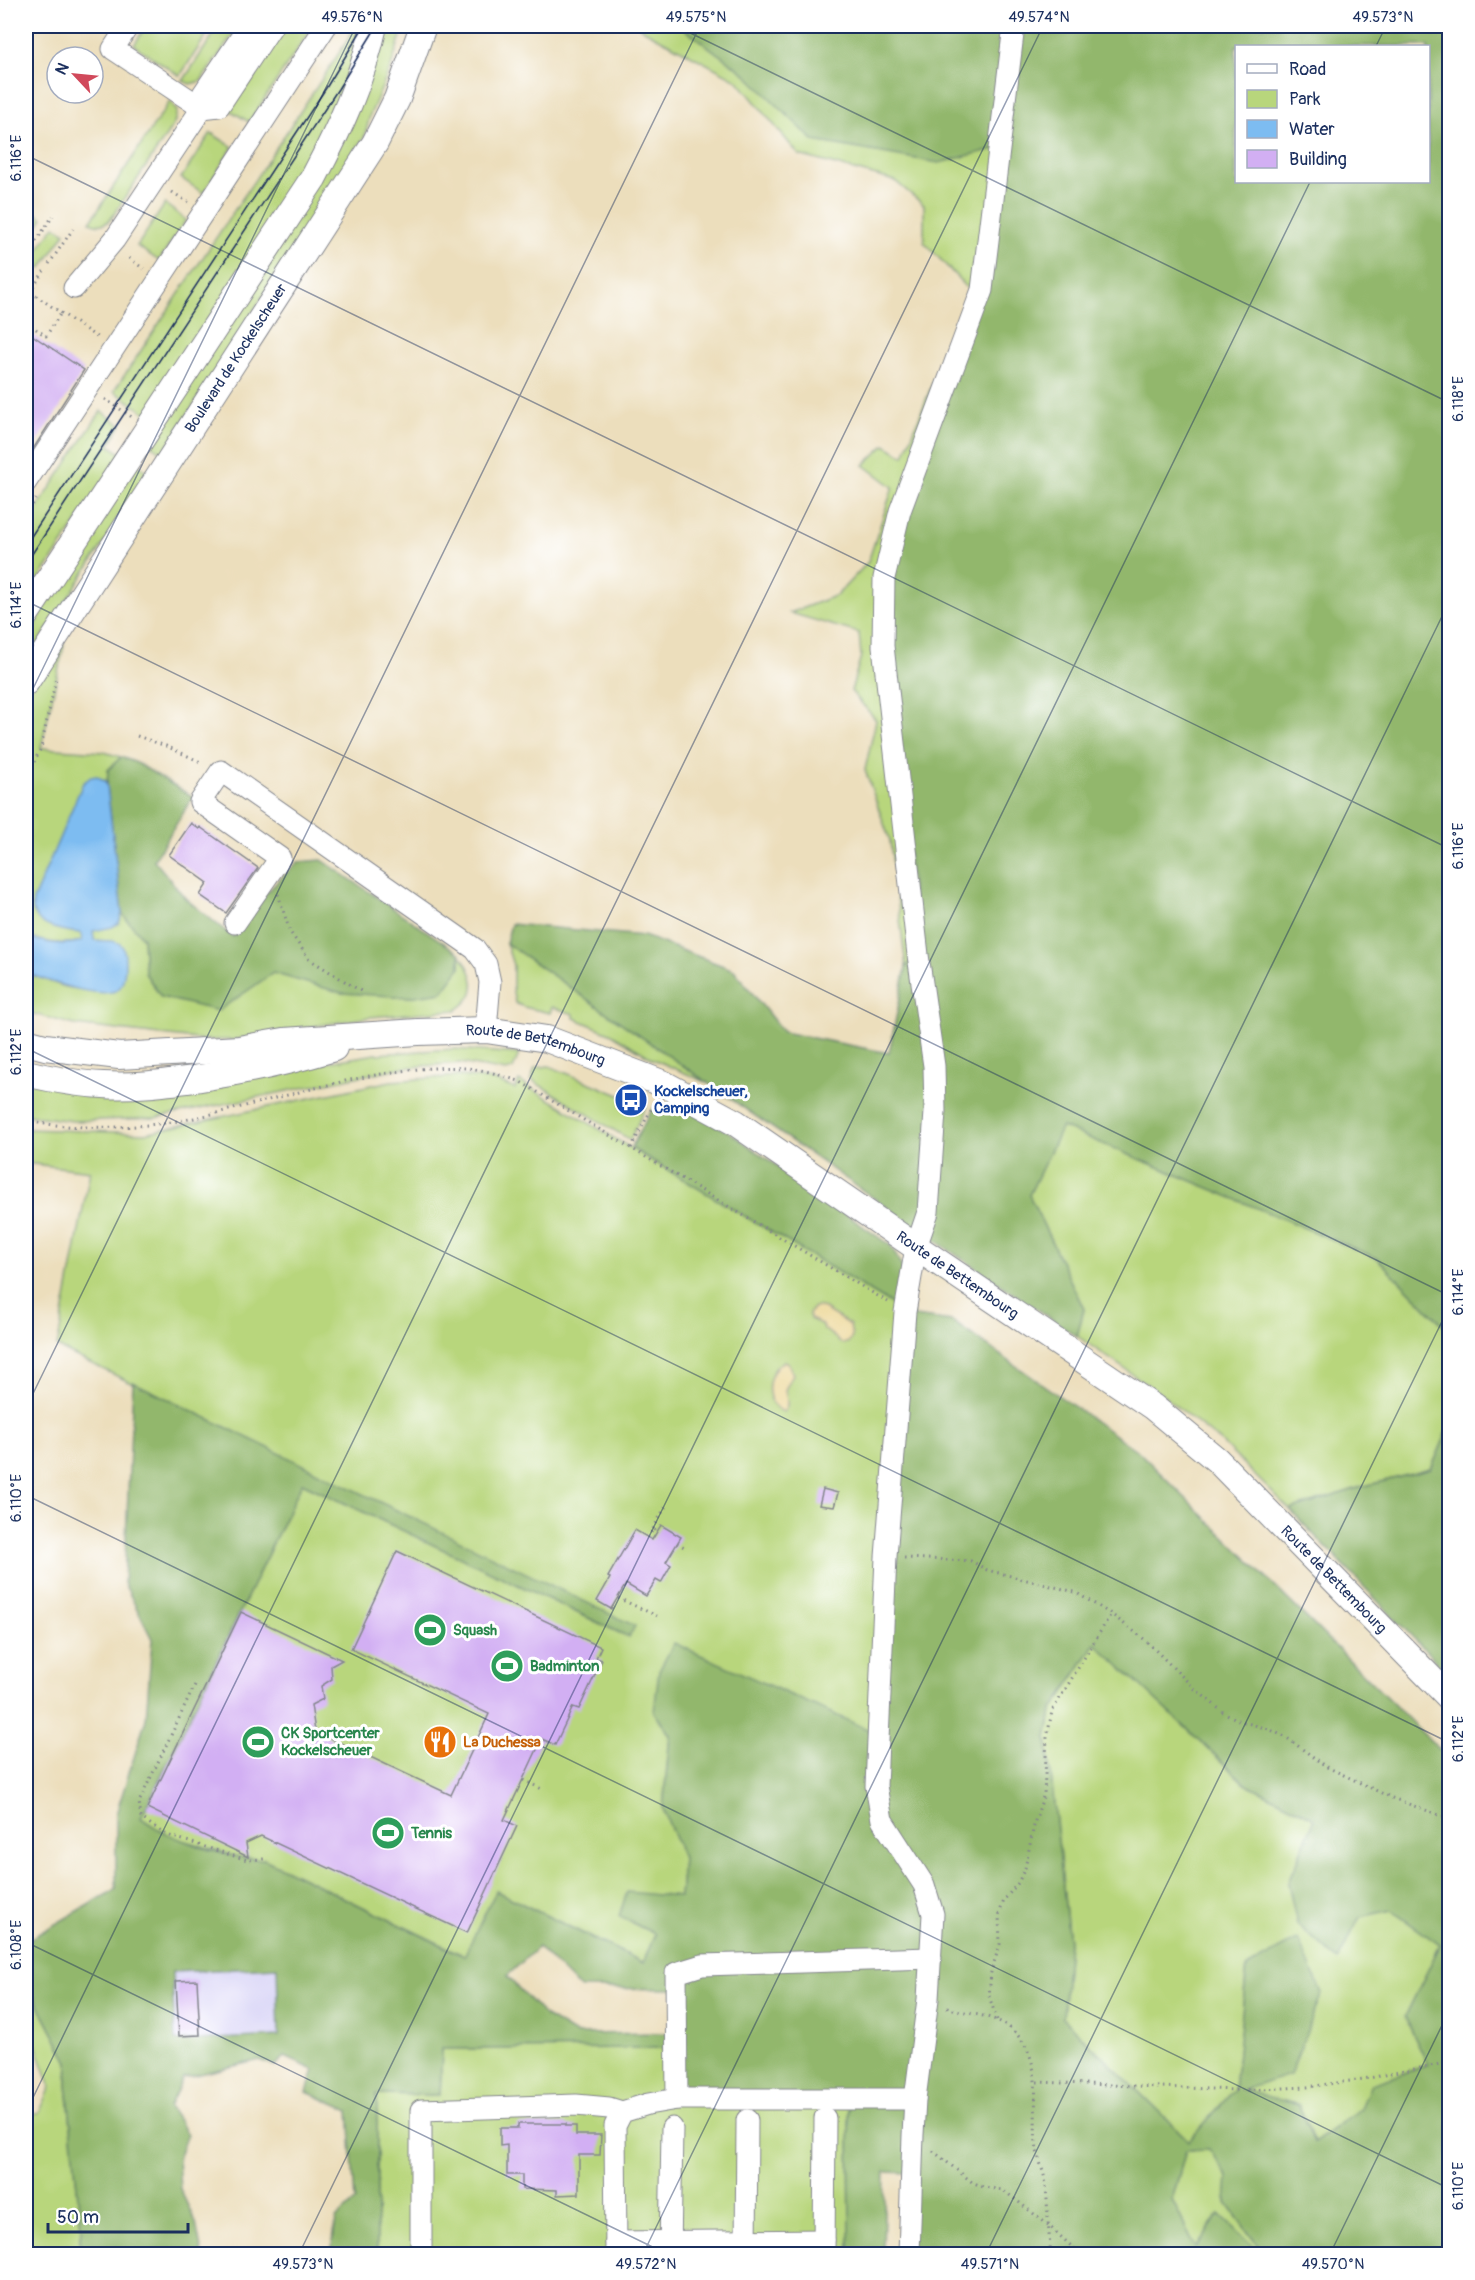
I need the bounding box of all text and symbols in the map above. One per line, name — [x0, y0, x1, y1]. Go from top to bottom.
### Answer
text: 49.576°N — [321, 8, 383, 27]
text: 49.575°N — [666, 8, 726, 27]
text: 49.574°N — [1008, 8, 1070, 27]
text: 49.573°N — [1353, 8, 1413, 27]
north arrow — [45, 45, 105, 105]
legend — [1235, 45, 1430, 183]
text: Road — [1289, 58, 1326, 81]
text: N — [51, 59, 74, 78]
text: Park — [1289, 88, 1321, 111]
text: Water — [1289, 118, 1335, 141]
text: 6.116°E — [7, 134, 26, 181]
text: Building — [1289, 148, 1347, 171]
street label: Boulevard de Kockelscheuer — [181, 279, 291, 436]
text: 6.118°E — [1449, 376, 1468, 422]
text: 6.114°E — [7, 581, 26, 628]
text: 6.116°E — [1449, 822, 1468, 869]
street label: Route de Bettembourg — [465, 1020, 608, 1070]
text: 6.112°E — [7, 1029, 26, 1075]
bus stop icon: Kockelscheuer, Camping — [613, 1082, 649, 1118]
place label: Kockelscheuer, Camping — [654, 1082, 748, 1118]
street label: Route de Bettembourg — [893, 1227, 1022, 1323]
text: 6.114°E — [1449, 1268, 1468, 1315]
text: 6.110°E — [7, 1474, 26, 1522]
street label: Route de Bettembourg — [1277, 1521, 1391, 1637]
sports icon: Squash — [412, 1612, 448, 1648]
place label: Squash — [453, 1621, 497, 1640]
sports icon: Badminton — [489, 1648, 525, 1684]
place label: Badminton — [530, 1657, 600, 1676]
text: 6.112°E — [1449, 1716, 1468, 1762]
sports icon: CK Sportcenter Kockelscheuer — [240, 1724, 276, 1760]
place label: CK Sportcenter Kockelscheuer — [281, 1724, 380, 1760]
restaurant icon: La Duchessa — [422, 1724, 458, 1760]
place label: La Duchessa — [463, 1733, 541, 1752]
sports icon: Tennis — [370, 1815, 406, 1851]
place label: Tennis — [410, 1824, 452, 1843]
text: 6.108°E — [7, 1920, 26, 1970]
text: 6.110°E — [1449, 2162, 1468, 2210]
scale bar — [48, 2196, 188, 2234]
text: 50 m — [57, 2206, 99, 2229]
text: 49.573°N — [273, 2255, 333, 2274]
text: 49.572°N — [616, 2255, 676, 2274]
text: 49.571°N — [961, 2255, 1019, 2274]
text: 49.570°N — [1302, 2255, 1364, 2274]

